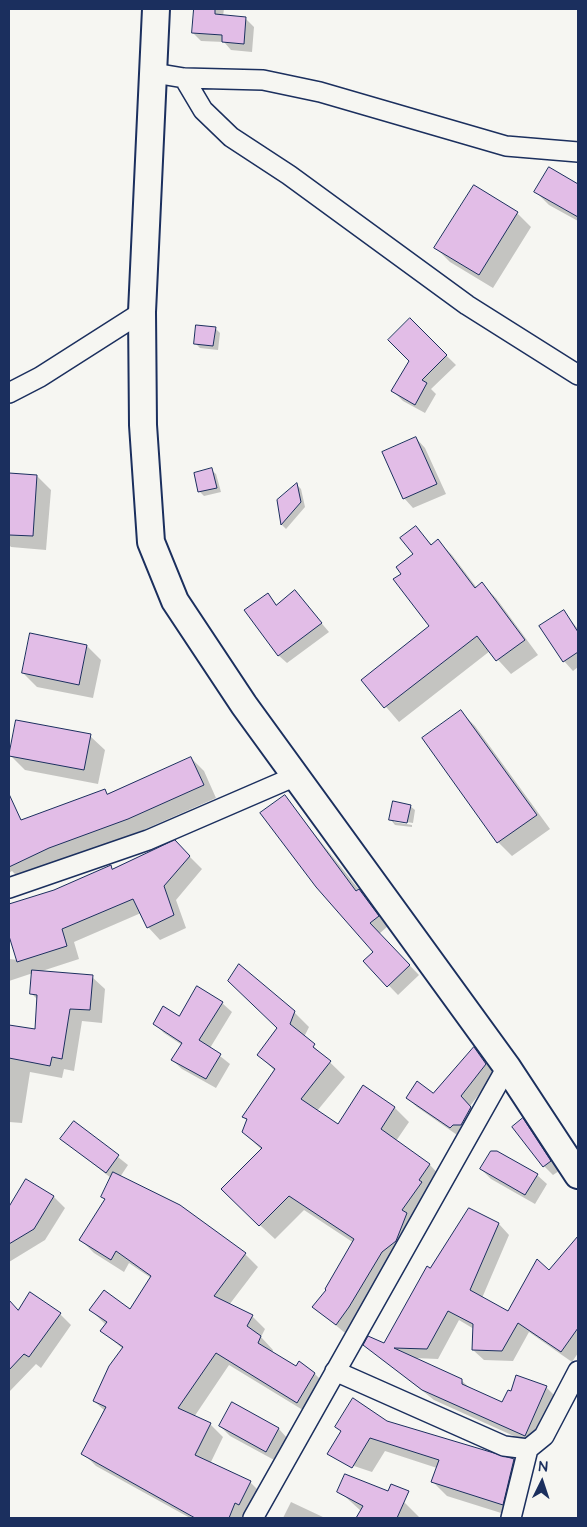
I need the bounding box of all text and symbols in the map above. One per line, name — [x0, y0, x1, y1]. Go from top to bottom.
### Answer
north arrow — [517, 1457, 567, 1507]
text: N — [538, 1457, 548, 1477]

